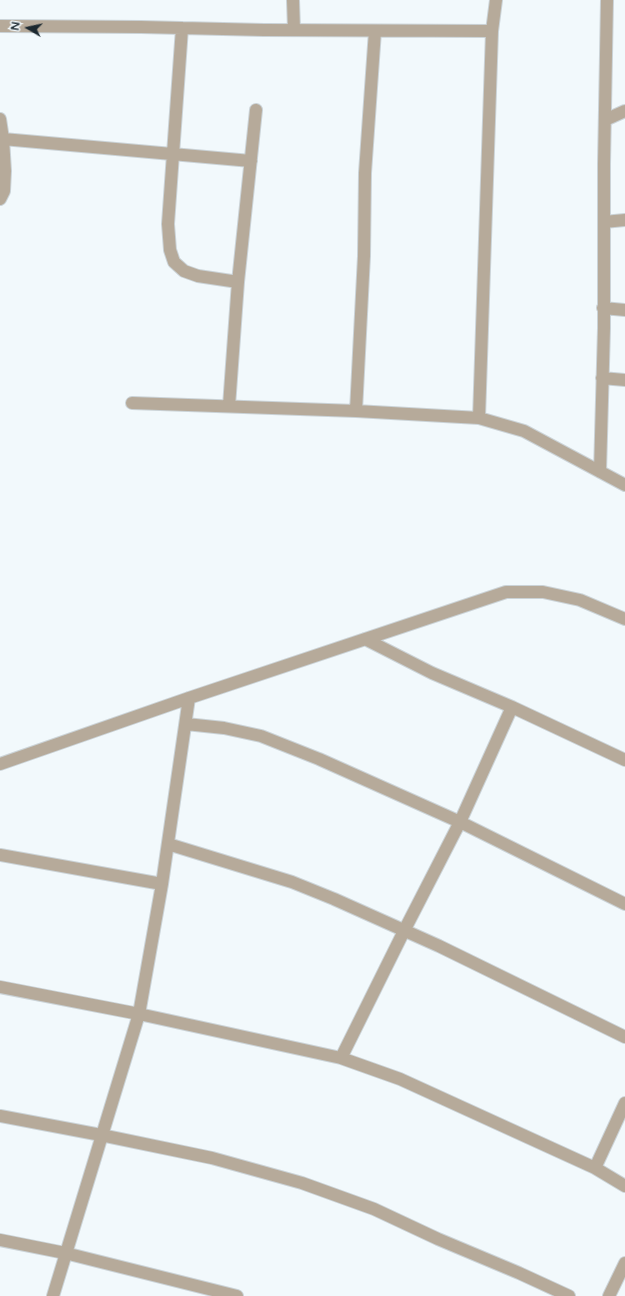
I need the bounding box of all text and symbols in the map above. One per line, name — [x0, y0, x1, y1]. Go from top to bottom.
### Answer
north arrow — [8, 8, 48, 48]
text: N — [9, 21, 23, 31]

